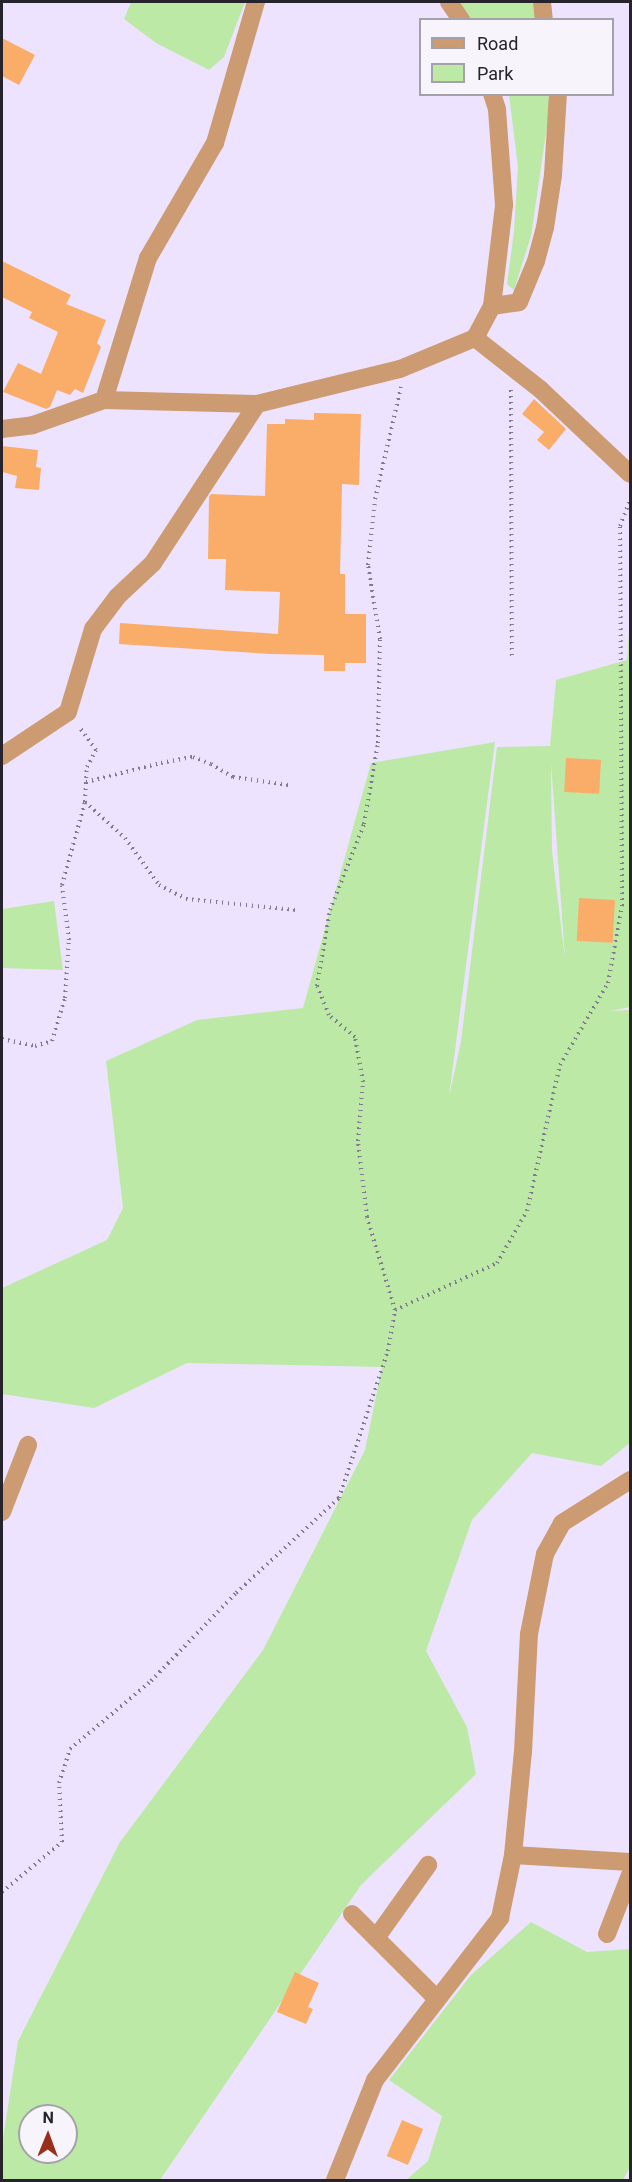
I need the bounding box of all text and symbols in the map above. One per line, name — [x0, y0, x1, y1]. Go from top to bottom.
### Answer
legend — [419, 18, 614, 96]
text: Road — [477, 33, 518, 54]
text: Park — [477, 63, 513, 84]
north arrow — [18, 2104, 78, 2164]
text: N — [42, 2108, 54, 2127]

